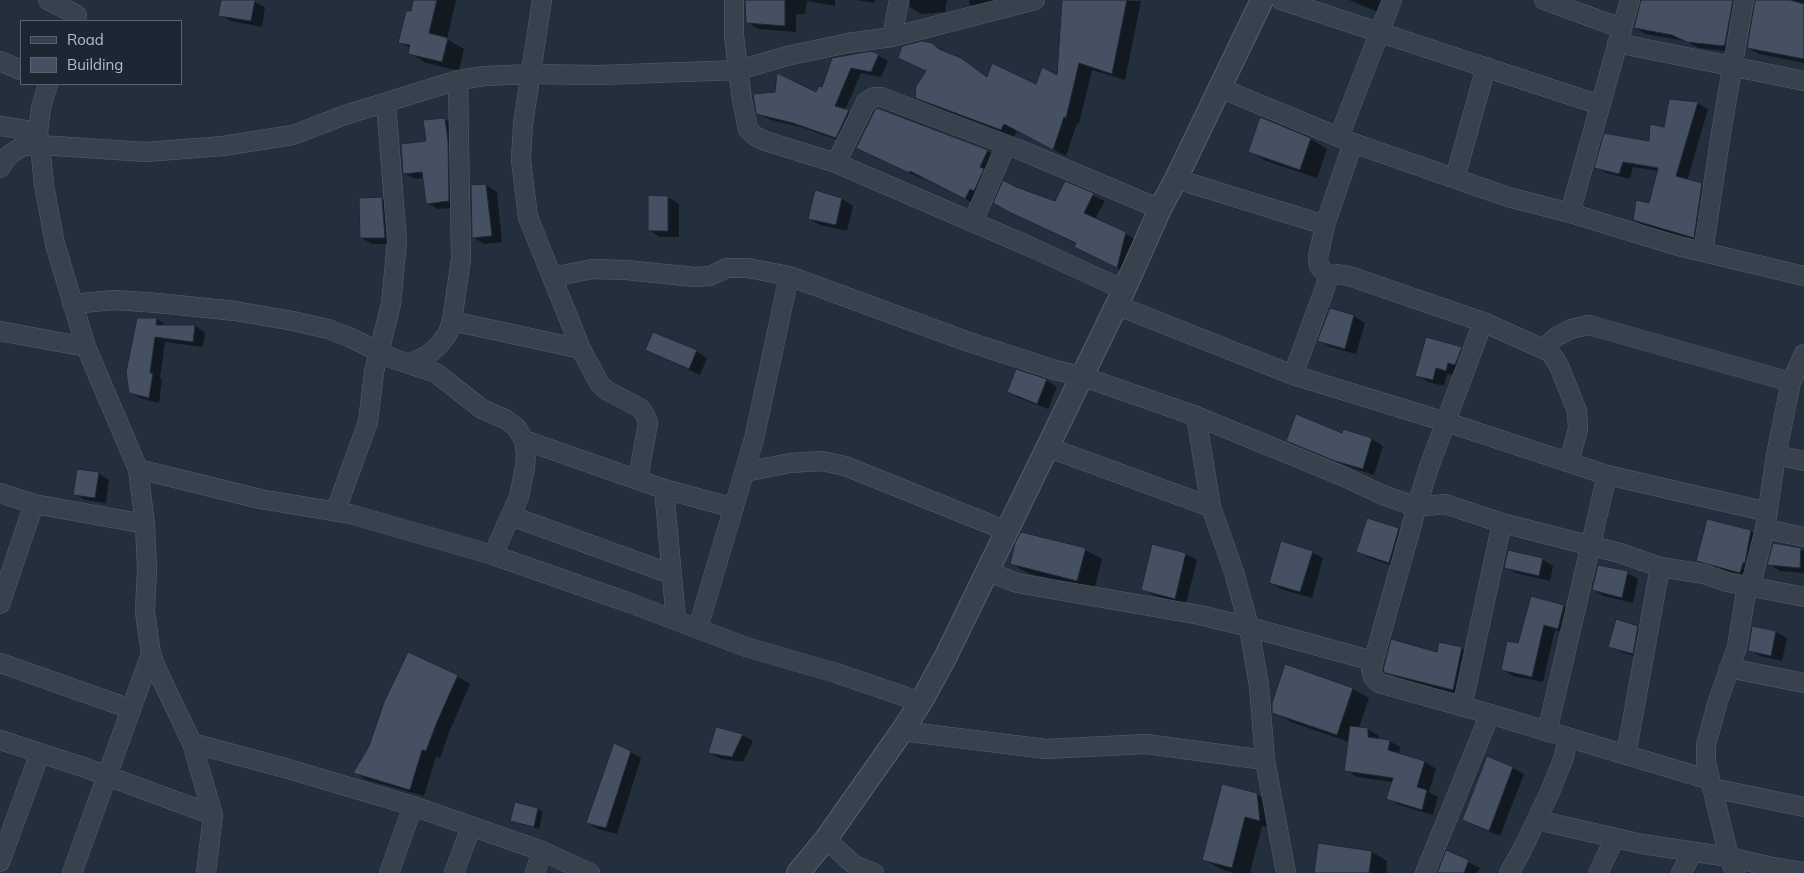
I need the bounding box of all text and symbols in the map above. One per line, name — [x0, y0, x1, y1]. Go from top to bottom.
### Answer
legend — [20, 20, 182, 85]
text: Road — [67, 30, 104, 49]
text: Building — [67, 55, 123, 74]

